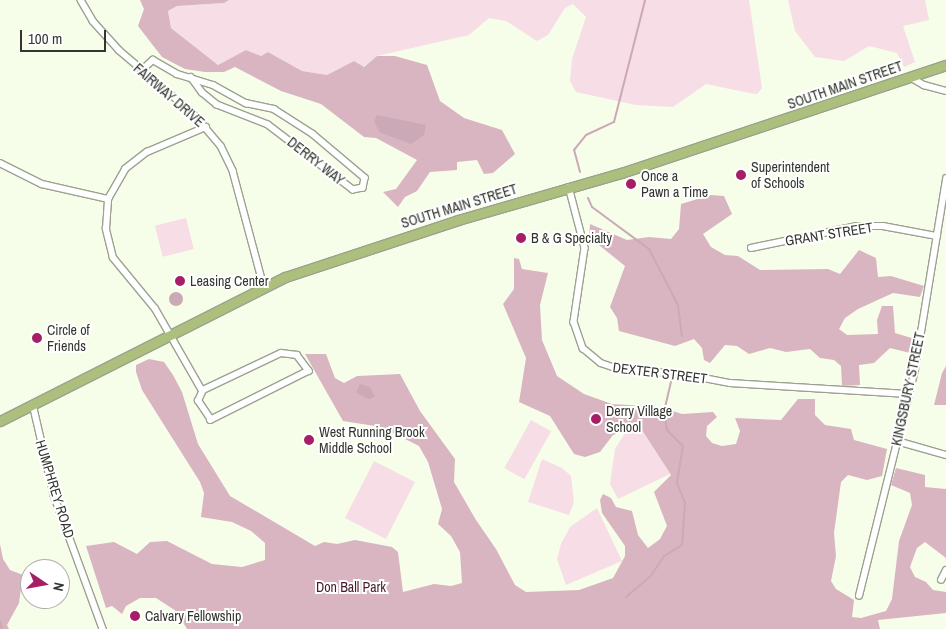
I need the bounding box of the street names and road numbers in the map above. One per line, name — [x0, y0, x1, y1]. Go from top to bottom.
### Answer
street label: SOUTH MAIN STREET — [785, 57, 905, 113]
street label: FAIRWAY DRIVE — [130, 60, 208, 130]
street label: DERRY WAY — [284, 133, 348, 189]
street label: SOUTH MAIN STREET — [399, 180, 519, 232]
street label: GRANT STREET — [784, 219, 874, 249]
street label: KINGSBURY STREET — [888, 331, 928, 447]
street label: DEXTER STREET — [612, 359, 708, 387]
street label: HUMPHREY ROAD — [32, 438, 78, 540]

